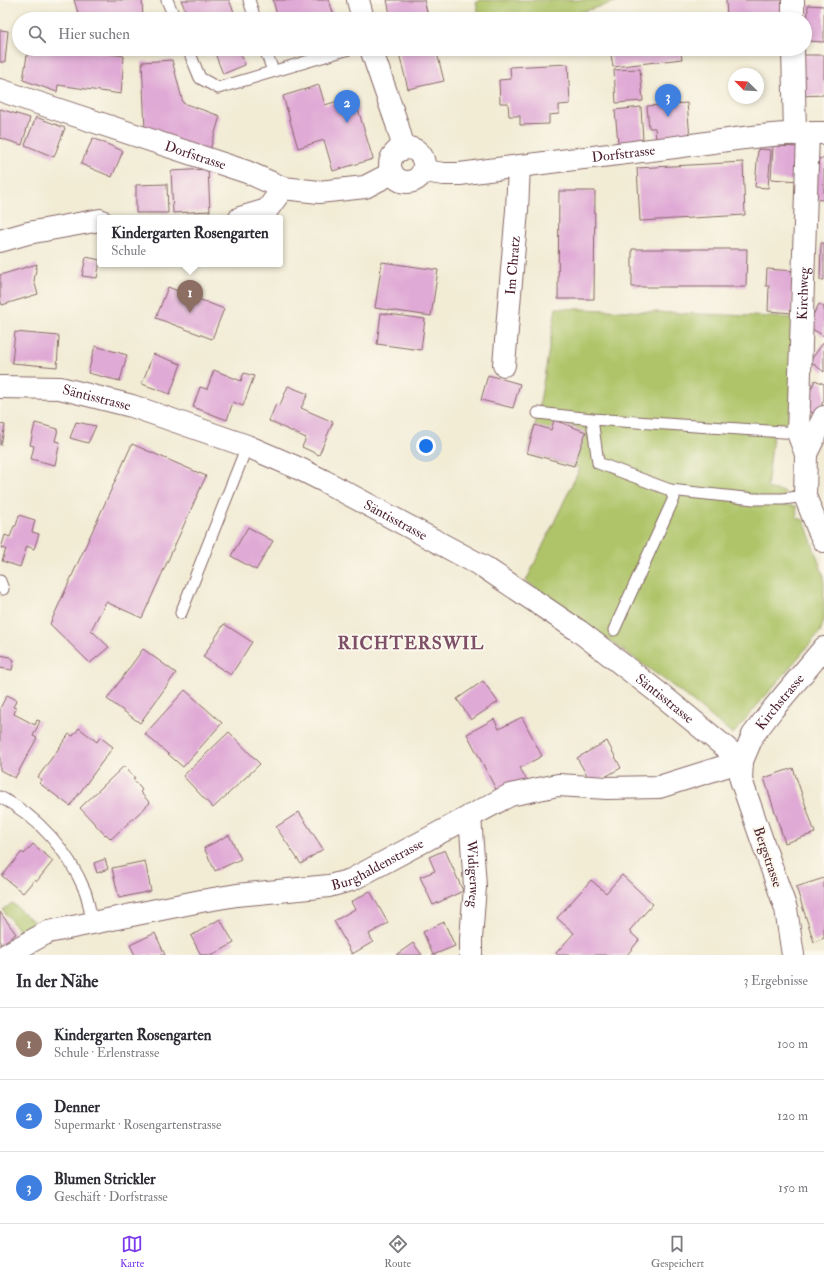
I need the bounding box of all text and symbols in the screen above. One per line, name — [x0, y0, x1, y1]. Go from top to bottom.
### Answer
search box — [12, 12, 812, 56]
icon: search — [26, 23, 48, 45]
text: Hier suchen — [58, 25, 130, 44]
north arrow — [728, 68, 764, 104]
pin: 3 — [655, 84, 681, 117]
pin: 2 — [334, 90, 360, 123]
street label: Dorfstrasse — [163, 137, 229, 173]
street label: Dorfstrasse — [591, 141, 656, 166]
popup — [97, 215, 283, 267]
text: Kindergarten Rosengarten — [111, 224, 269, 243]
street label: Im Chratz — [501, 235, 523, 296]
text: Schule — [111, 243, 146, 259]
street label: Kirchweg — [793, 266, 812, 320]
pin: 1 — [177, 280, 203, 313]
street label: Säntisstrasse — [61, 381, 133, 414]
your location — [416, 436, 436, 456]
street label: Säntisstrasse — [361, 496, 431, 544]
district label: RICHTERSWIL — [338, 632, 484, 655]
street label: Säntisstrasse — [633, 670, 698, 727]
street label: Kirchstrasse — [752, 670, 808, 733]
street label: Bergstrasse — [750, 825, 786, 890]
street label: Burghaldenstrasse — [329, 834, 426, 894]
street label: Widigerweg — [463, 838, 484, 909]
text: In der Nähe — [16, 971, 98, 992]
text: 3 Ergebnisse — [743, 973, 808, 989]
text: Kindergarten Rosengarten — [54, 1026, 211, 1045]
text: 1 — [27, 1036, 31, 1052]
text: 100 m — [777, 1036, 808, 1052]
text: Schule · Erlenstrasse — [54, 1045, 159, 1061]
text: Denner — [54, 1098, 100, 1117]
text: 2 — [26, 1108, 32, 1124]
text: 120 m — [777, 1108, 808, 1124]
text: Supermarkt · Rosengartenstrasse — [54, 1117, 221, 1133]
text: Blumen Strickler — [54, 1170, 156, 1189]
text: 3 — [27, 1180, 32, 1196]
text: 150 m — [778, 1180, 808, 1196]
text: Geschäft · Dorfstrasse — [54, 1189, 168, 1205]
tab: Karte — [120, 1233, 144, 1270]
tab: Route — [384, 1233, 411, 1270]
tab: Gespeichert — [651, 1233, 704, 1270]

